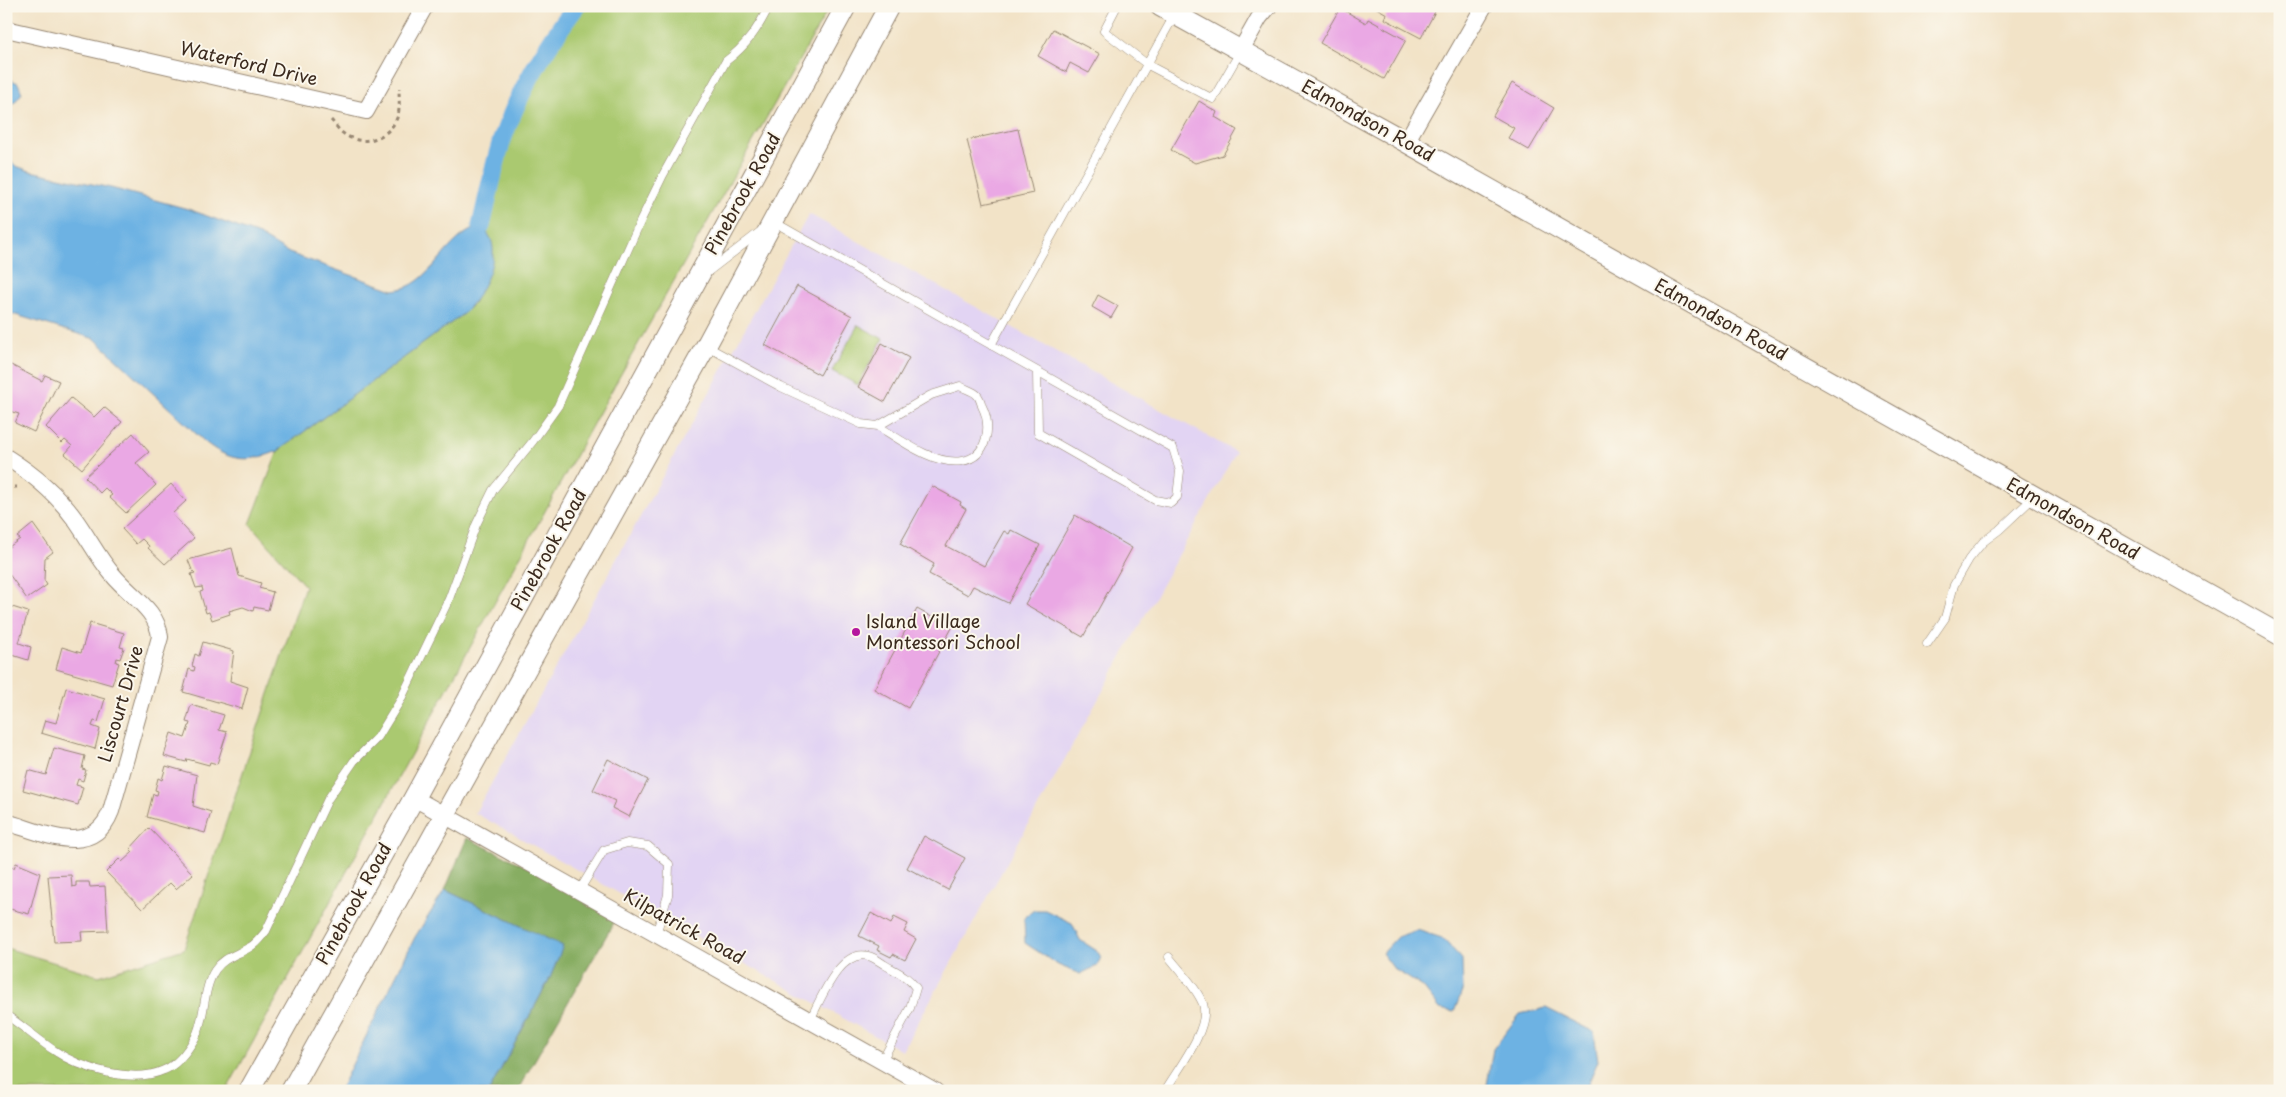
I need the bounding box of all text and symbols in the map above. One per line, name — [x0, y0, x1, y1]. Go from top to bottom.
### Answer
street label: Waterford Drive — [178, 34, 321, 92]
street label: Edmondson Road — [1297, 72, 1440, 168]
street label: Pinebrook Road — [697, 127, 786, 259]
street label: Edmondson Road — [1650, 271, 1793, 367]
street label: Edmondson Road — [2002, 470, 2145, 566]
street label: Pinebrook Road — [503, 483, 592, 615]
place label: Island Village Montessori School — [866, 607, 1021, 655]
marker: Island Village Montessori School — [850, 626, 862, 638]
street label: Liscourt Drive — [90, 642, 149, 765]
street label: Pinebrook Road — [308, 837, 397, 969]
street label: Kilpatrick Road — [619, 881, 750, 970]

